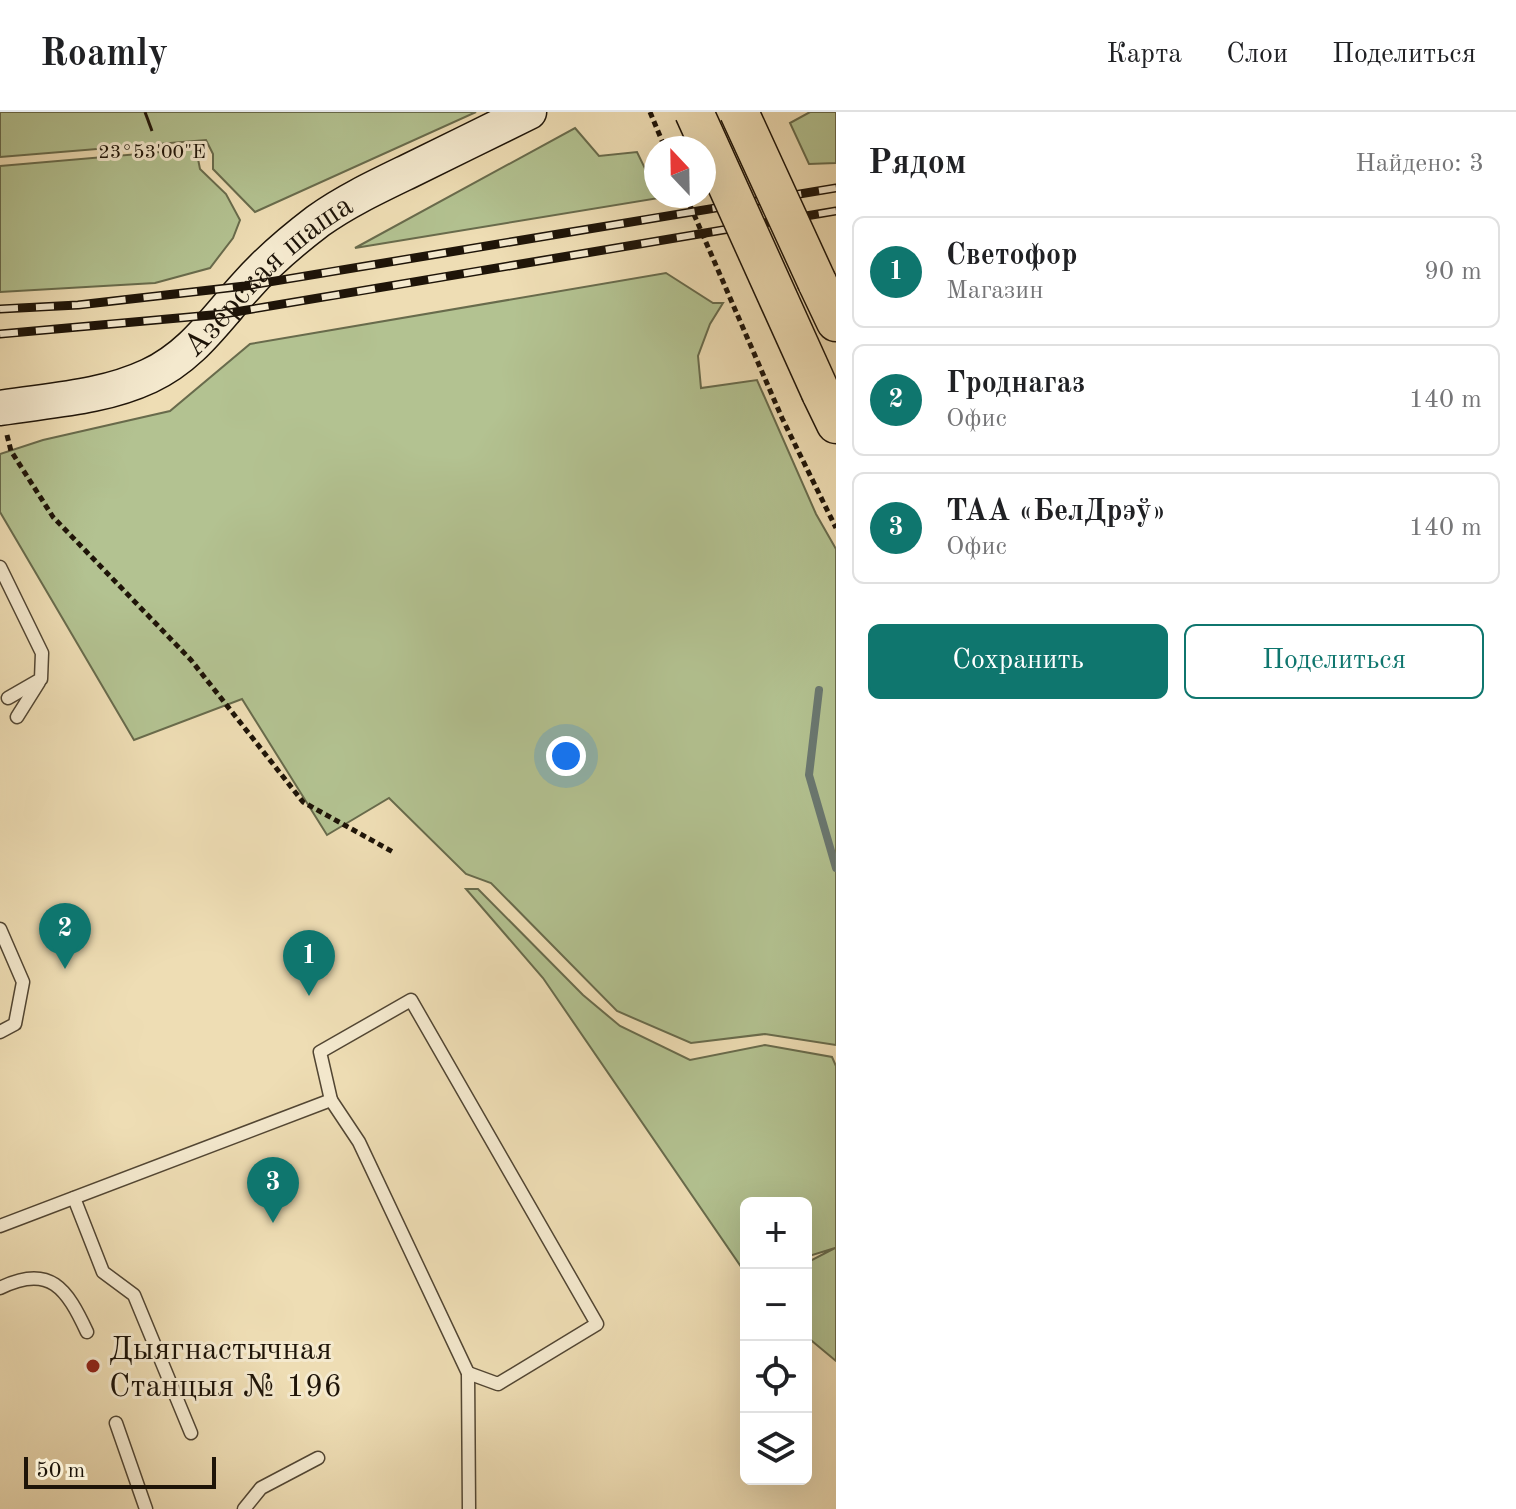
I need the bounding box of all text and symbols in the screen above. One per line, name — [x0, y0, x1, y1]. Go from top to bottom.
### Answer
text: Roamly — [40, 36, 168, 74]
text: Карта — [1106, 41, 1182, 69]
text: Слои — [1226, 41, 1288, 69]
text: Поделиться — [1332, 41, 1476, 69]
north arrow — [644, 136, 716, 208]
text: 23°53'00"E — [98, 143, 206, 163]
text: Рядом — [868, 147, 967, 181]
text: Найдено: 3 — [1355, 151, 1484, 177]
street label: Азёрская шаша — [178, 190, 359, 364]
text: Светофор — [946, 241, 1078, 271]
text: 1 — [888, 259, 904, 285]
text: 90 m — [1424, 259, 1482, 285]
text: Магазин — [946, 278, 1044, 304]
text: Гроднагаз — [946, 369, 1085, 399]
text: 2 — [888, 387, 904, 413]
text: 140 m — [1409, 387, 1482, 413]
text: Офис — [946, 406, 1007, 432]
text: ТАА «БелДрэў» — [946, 497, 1166, 527]
text: 3 — [888, 515, 904, 541]
text: 140 m — [1409, 515, 1482, 541]
text: Офис — [946, 534, 1007, 560]
button: Сохранить — [868, 624, 1168, 699]
button: Поделиться — [1184, 624, 1484, 699]
your location — [546, 736, 586, 776]
pin: 2 — [39, 903, 91, 969]
pin: 1 — [283, 930, 335, 996]
pin: 3 — [247, 1157, 299, 1223]
map controls — [740, 1197, 812, 1485]
button: + — [740, 1197, 812, 1269]
button: − — [740, 1269, 812, 1341]
place label: Дыягнастычная Станцыя № 196 — [109, 1335, 342, 1404]
button: locate — [740, 1341, 812, 1413]
marker: Дыягнастычная Станцыя № 196 — [84, 1357, 102, 1375]
button: layers — [740, 1413, 812, 1485]
scale bar — [24, 1453, 216, 1489]
text: 50 m — [36, 1460, 85, 1482]

